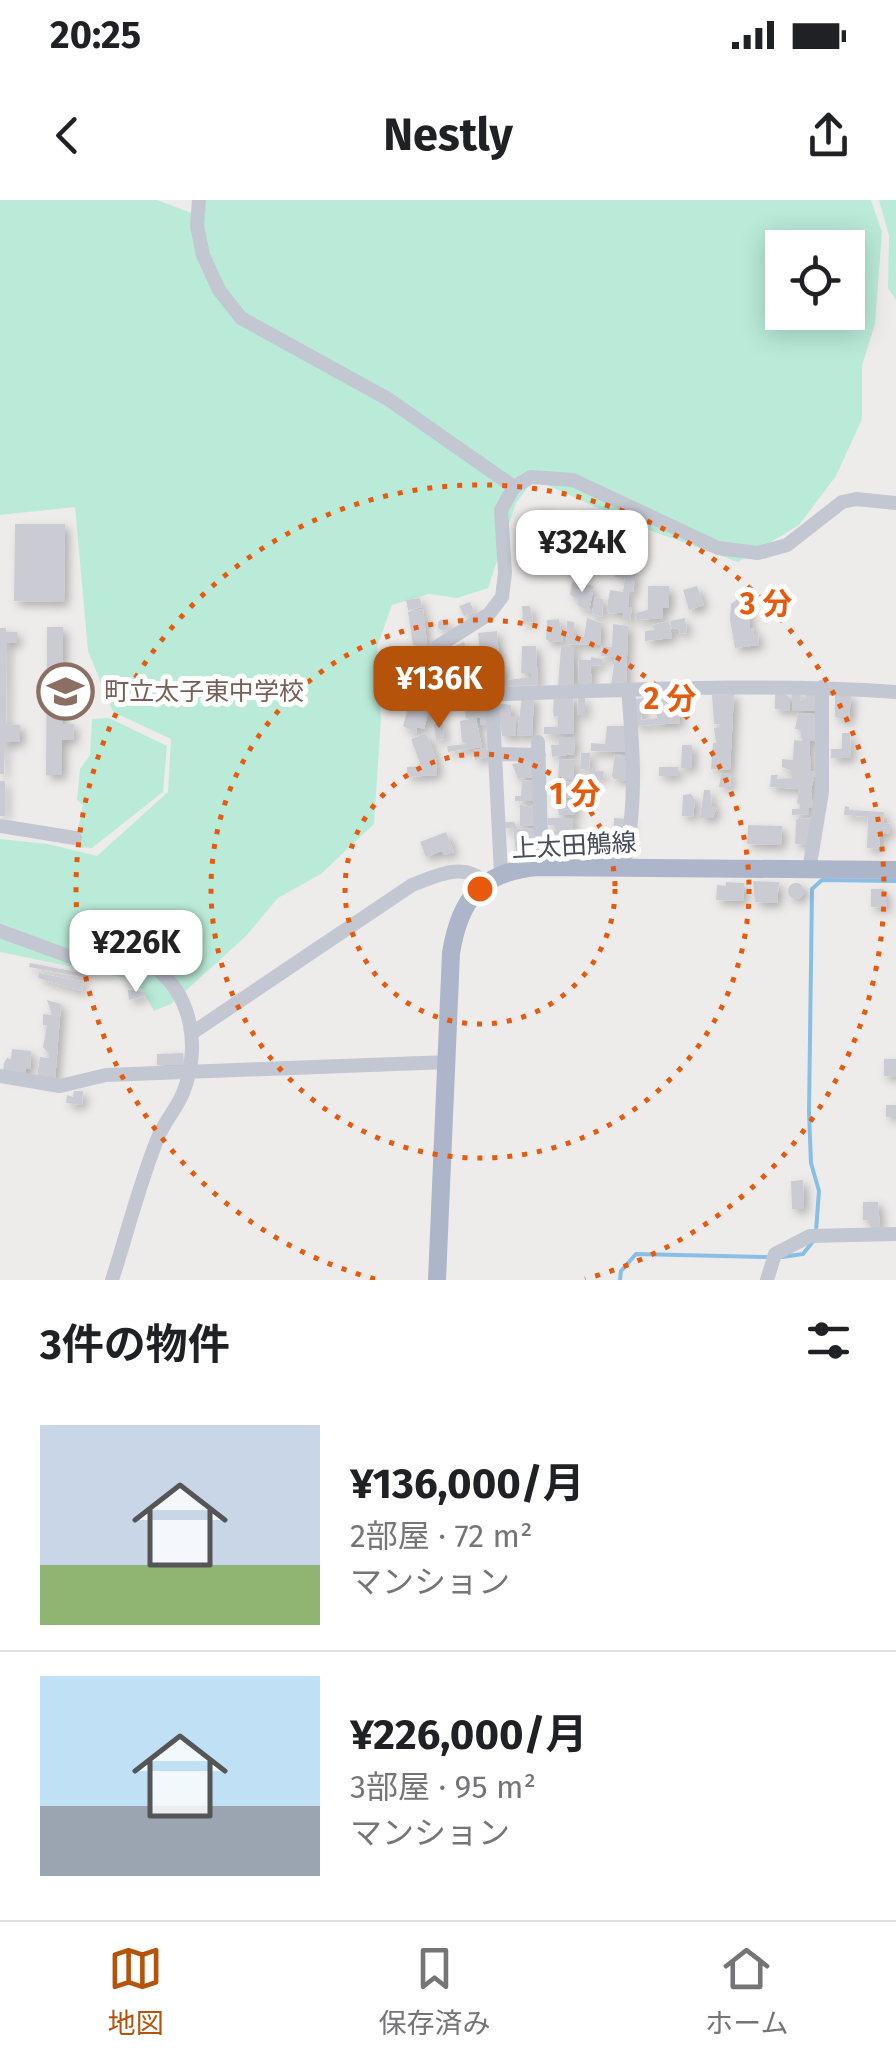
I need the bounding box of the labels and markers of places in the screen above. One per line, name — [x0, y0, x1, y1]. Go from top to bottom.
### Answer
pin: ¥324K — [512, 510, 652, 595]
pin: ¥136K — [369, 646, 509, 731]
school or university icon: 町立太子東中学校 — [35, 661, 95, 721]
place label: 町立太子東中学校 — [104, 677, 304, 707]
centre of rings — [462, 871, 498, 907]
pin: ¥226K — [66, 910, 206, 995]

